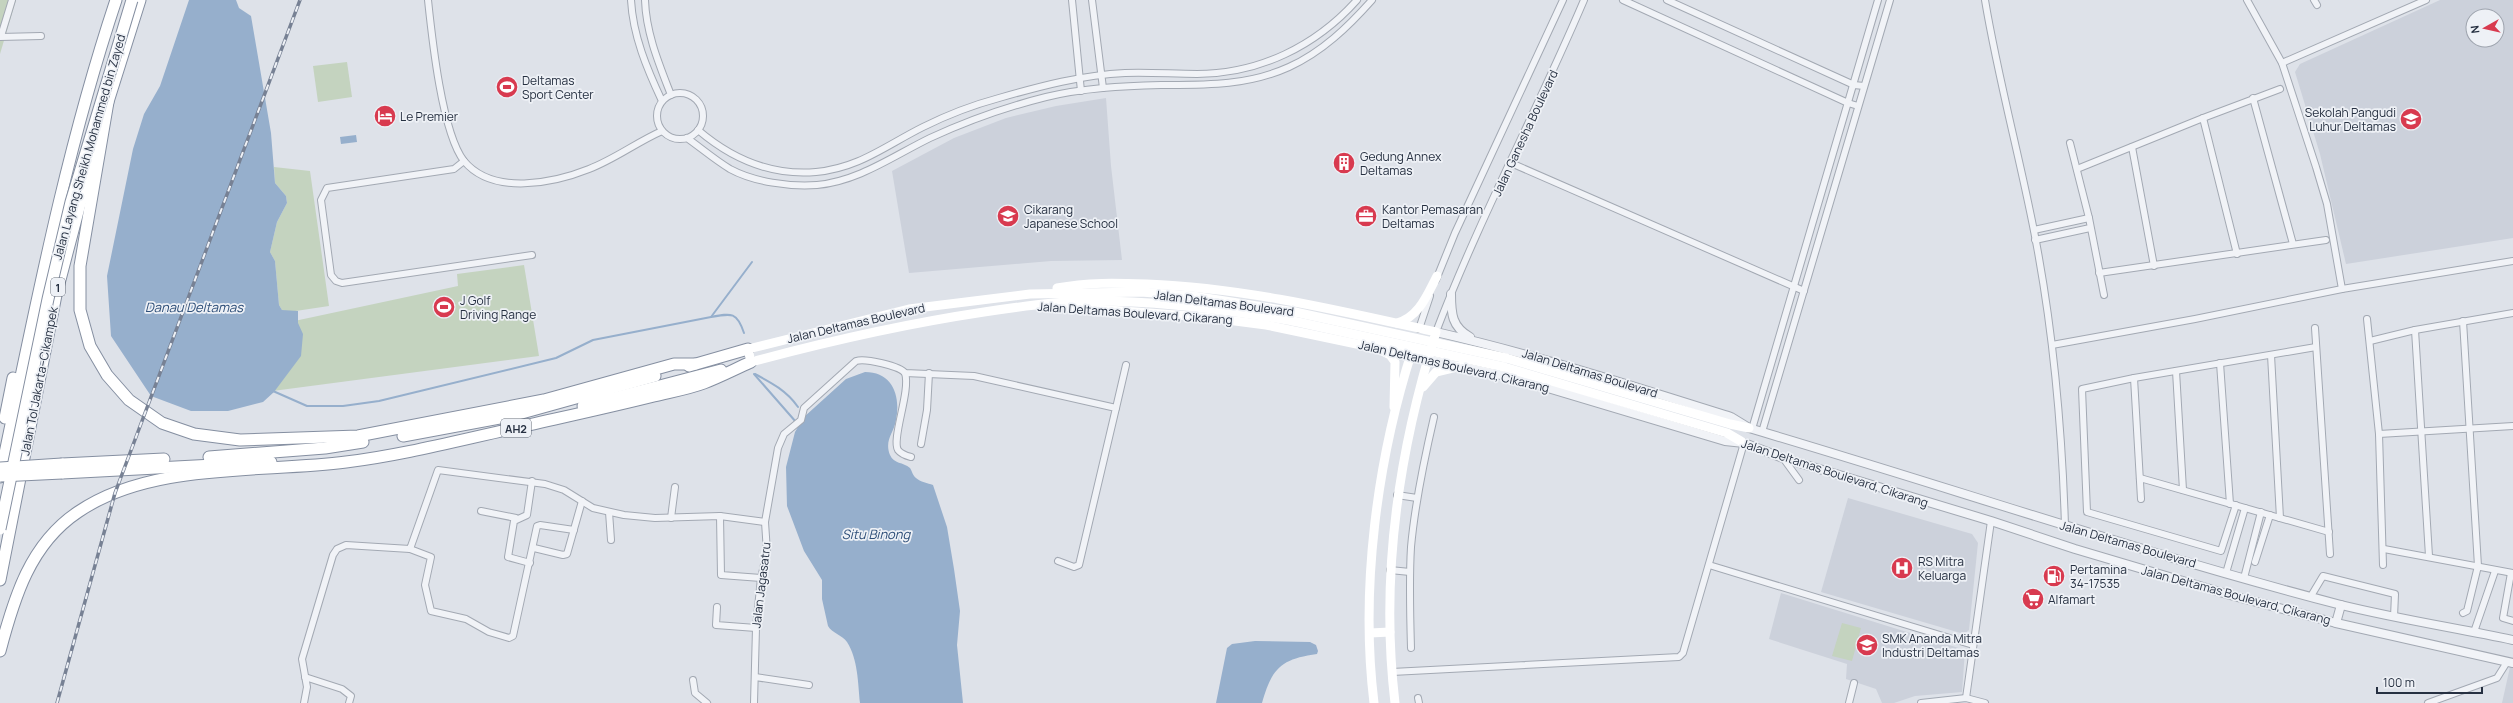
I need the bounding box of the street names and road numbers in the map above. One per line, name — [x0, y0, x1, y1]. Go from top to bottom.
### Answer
street label: Jalan Layang Sheikh Mohammed bin Zayed — [49, 32, 129, 262]
street label: Jalan Ganesha Boulevard — [1488, 67, 1562, 199]
road number: 1 — [51, 278, 65, 296]
street label: Jalan Deltamas Boulevard — [1153, 286, 1295, 320]
street label: Jalan Deltamas Boulevard, Cikarang — [1037, 298, 1233, 328]
street label: Jalan Deltamas Boulevard — [785, 299, 927, 347]
street label: Jalan Tol Jakarta–Cikampek — [16, 304, 62, 457]
street label: Jalan Deltamas Boulevard, Cikarang — [1357, 336, 1551, 396]
street label: Jalan Deltamas Boulevard — [1520, 344, 1660, 402]
road number: AH2 — [501, 419, 531, 437]
street label: Jalan Deltamas Boulevard, Cikarang — [1739, 435, 1931, 511]
street label: Jalan Deltamas Boulevard — [2058, 516, 2198, 572]
street label: Jalan Jagasatru — [747, 541, 775, 629]
street label: Jalan Deltamas Boulevard, Cikarang — [2139, 561, 2333, 629]

